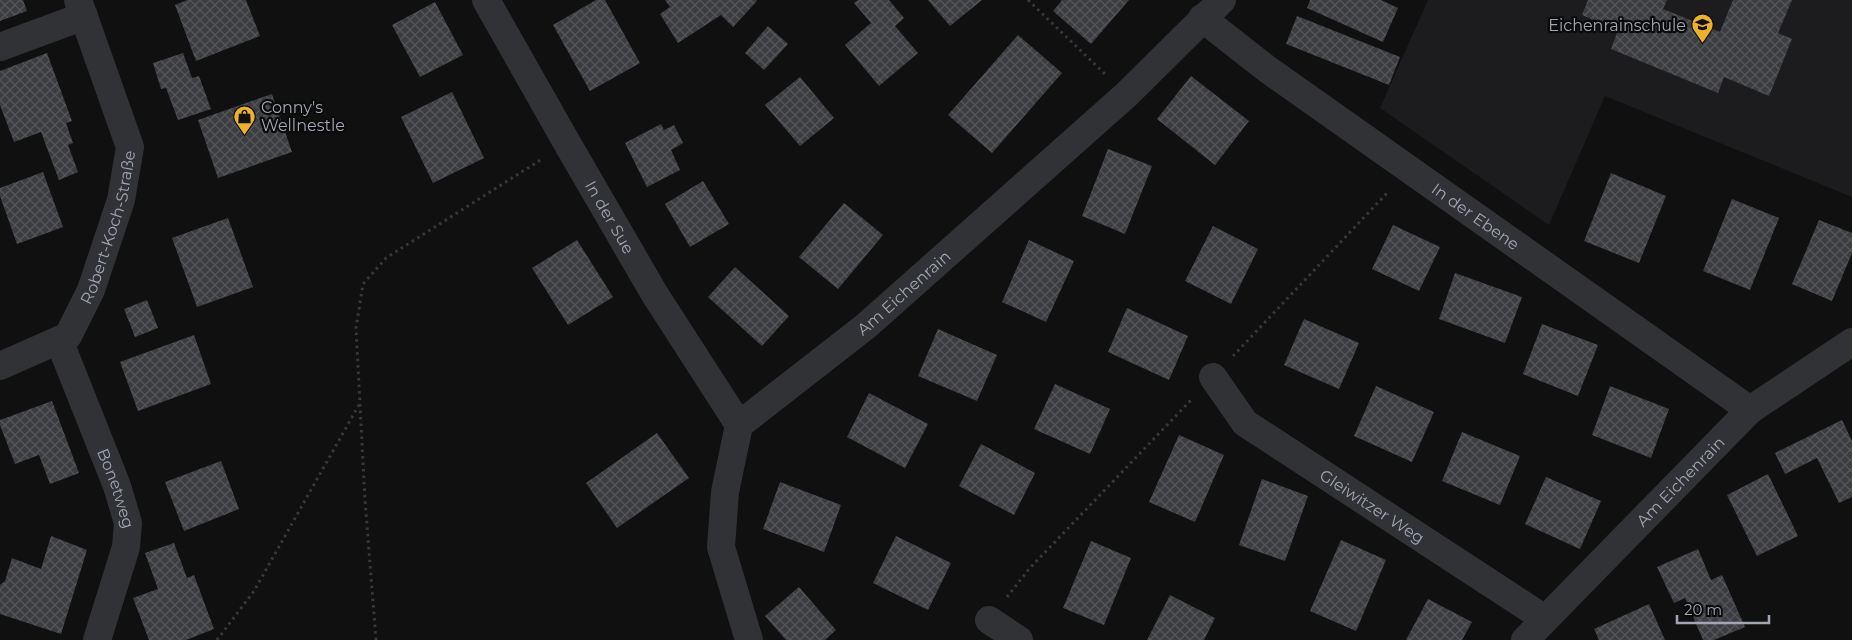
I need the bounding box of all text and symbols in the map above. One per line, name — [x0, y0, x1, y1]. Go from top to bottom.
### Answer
school or university icon: Eichenrainschule — [1690, 13, 1714, 44]
place label: Eichenrainschule — [1548, 16, 1686, 35]
place label: Conny's Wellnestle — [261, 98, 345, 135]
shop icon: Conny's Wellnestle — [233, 104, 257, 135]
street label: Robert-Koch-Straße — [76, 149, 139, 308]
street label: In der Sue — [581, 177, 638, 257]
street label: In der Ebene — [1428, 179, 1523, 254]
street label: Am Eichenrain — [853, 247, 954, 339]
street label: Am Eichenrain — [1632, 433, 1729, 531]
street label: Bonetweg — [93, 446, 138, 531]
street label: Gleiwitzer Weg — [1316, 465, 1428, 548]
scale bar — [1677, 592, 1770, 624]
text: 20 m — [1684, 600, 1722, 619]

